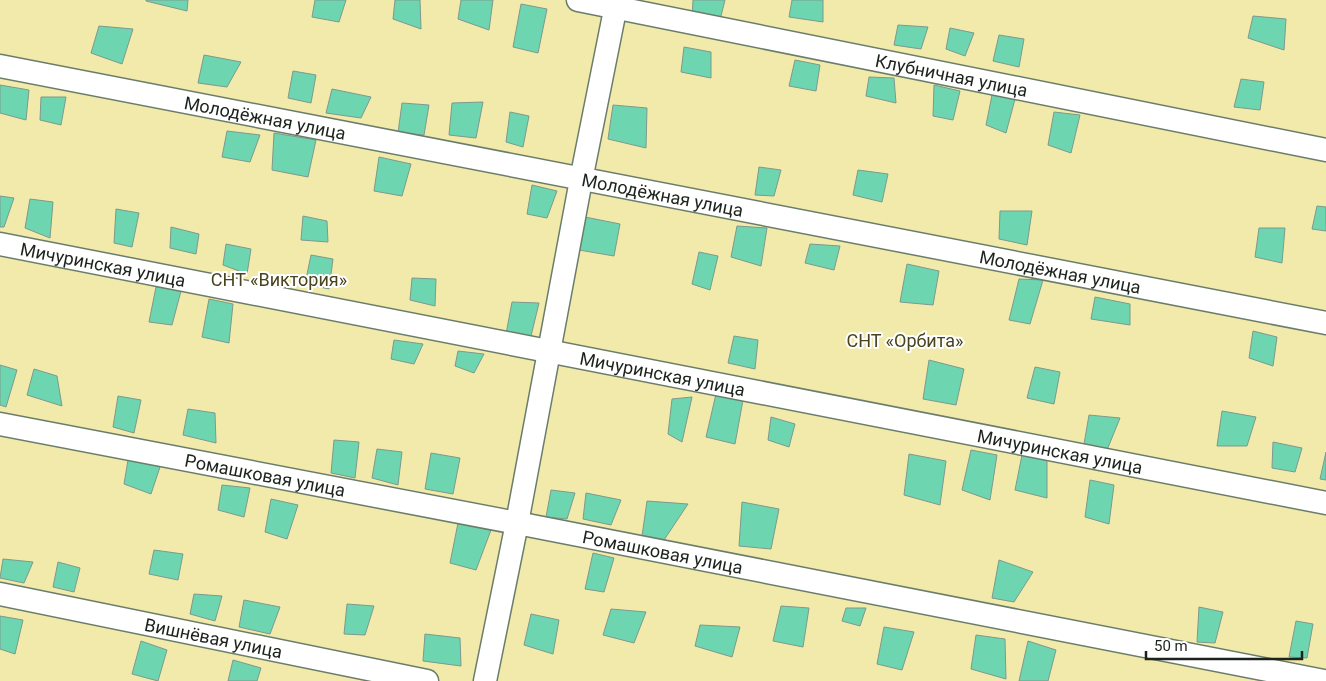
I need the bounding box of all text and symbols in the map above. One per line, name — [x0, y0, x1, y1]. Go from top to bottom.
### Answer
street label: Клубничная улица — [874, 49, 1030, 100]
street label: Молодёжная улица — [183, 91, 348, 143]
street label: Молодёжная улица — [580, 169, 745, 220]
street label: Мичуринская улица — [19, 238, 188, 291]
street label: Молодёжная улица — [978, 246, 1143, 297]
park label: СНТ «Виктория» — [211, 269, 347, 290]
park label: СНТ «Орбита» — [846, 330, 964, 351]
street label: Мичуринская улица — [578, 347, 747, 400]
street label: Мичуринская улица — [975, 425, 1144, 477]
street label: Ромашковая улица — [183, 449, 347, 500]
street label: Ромашковая улица — [581, 526, 745, 578]
street label: Вишнёвая улица — [143, 613, 284, 662]
scale bar — [1146, 628, 1302, 660]
text: 50 m — [1154, 637, 1188, 655]

